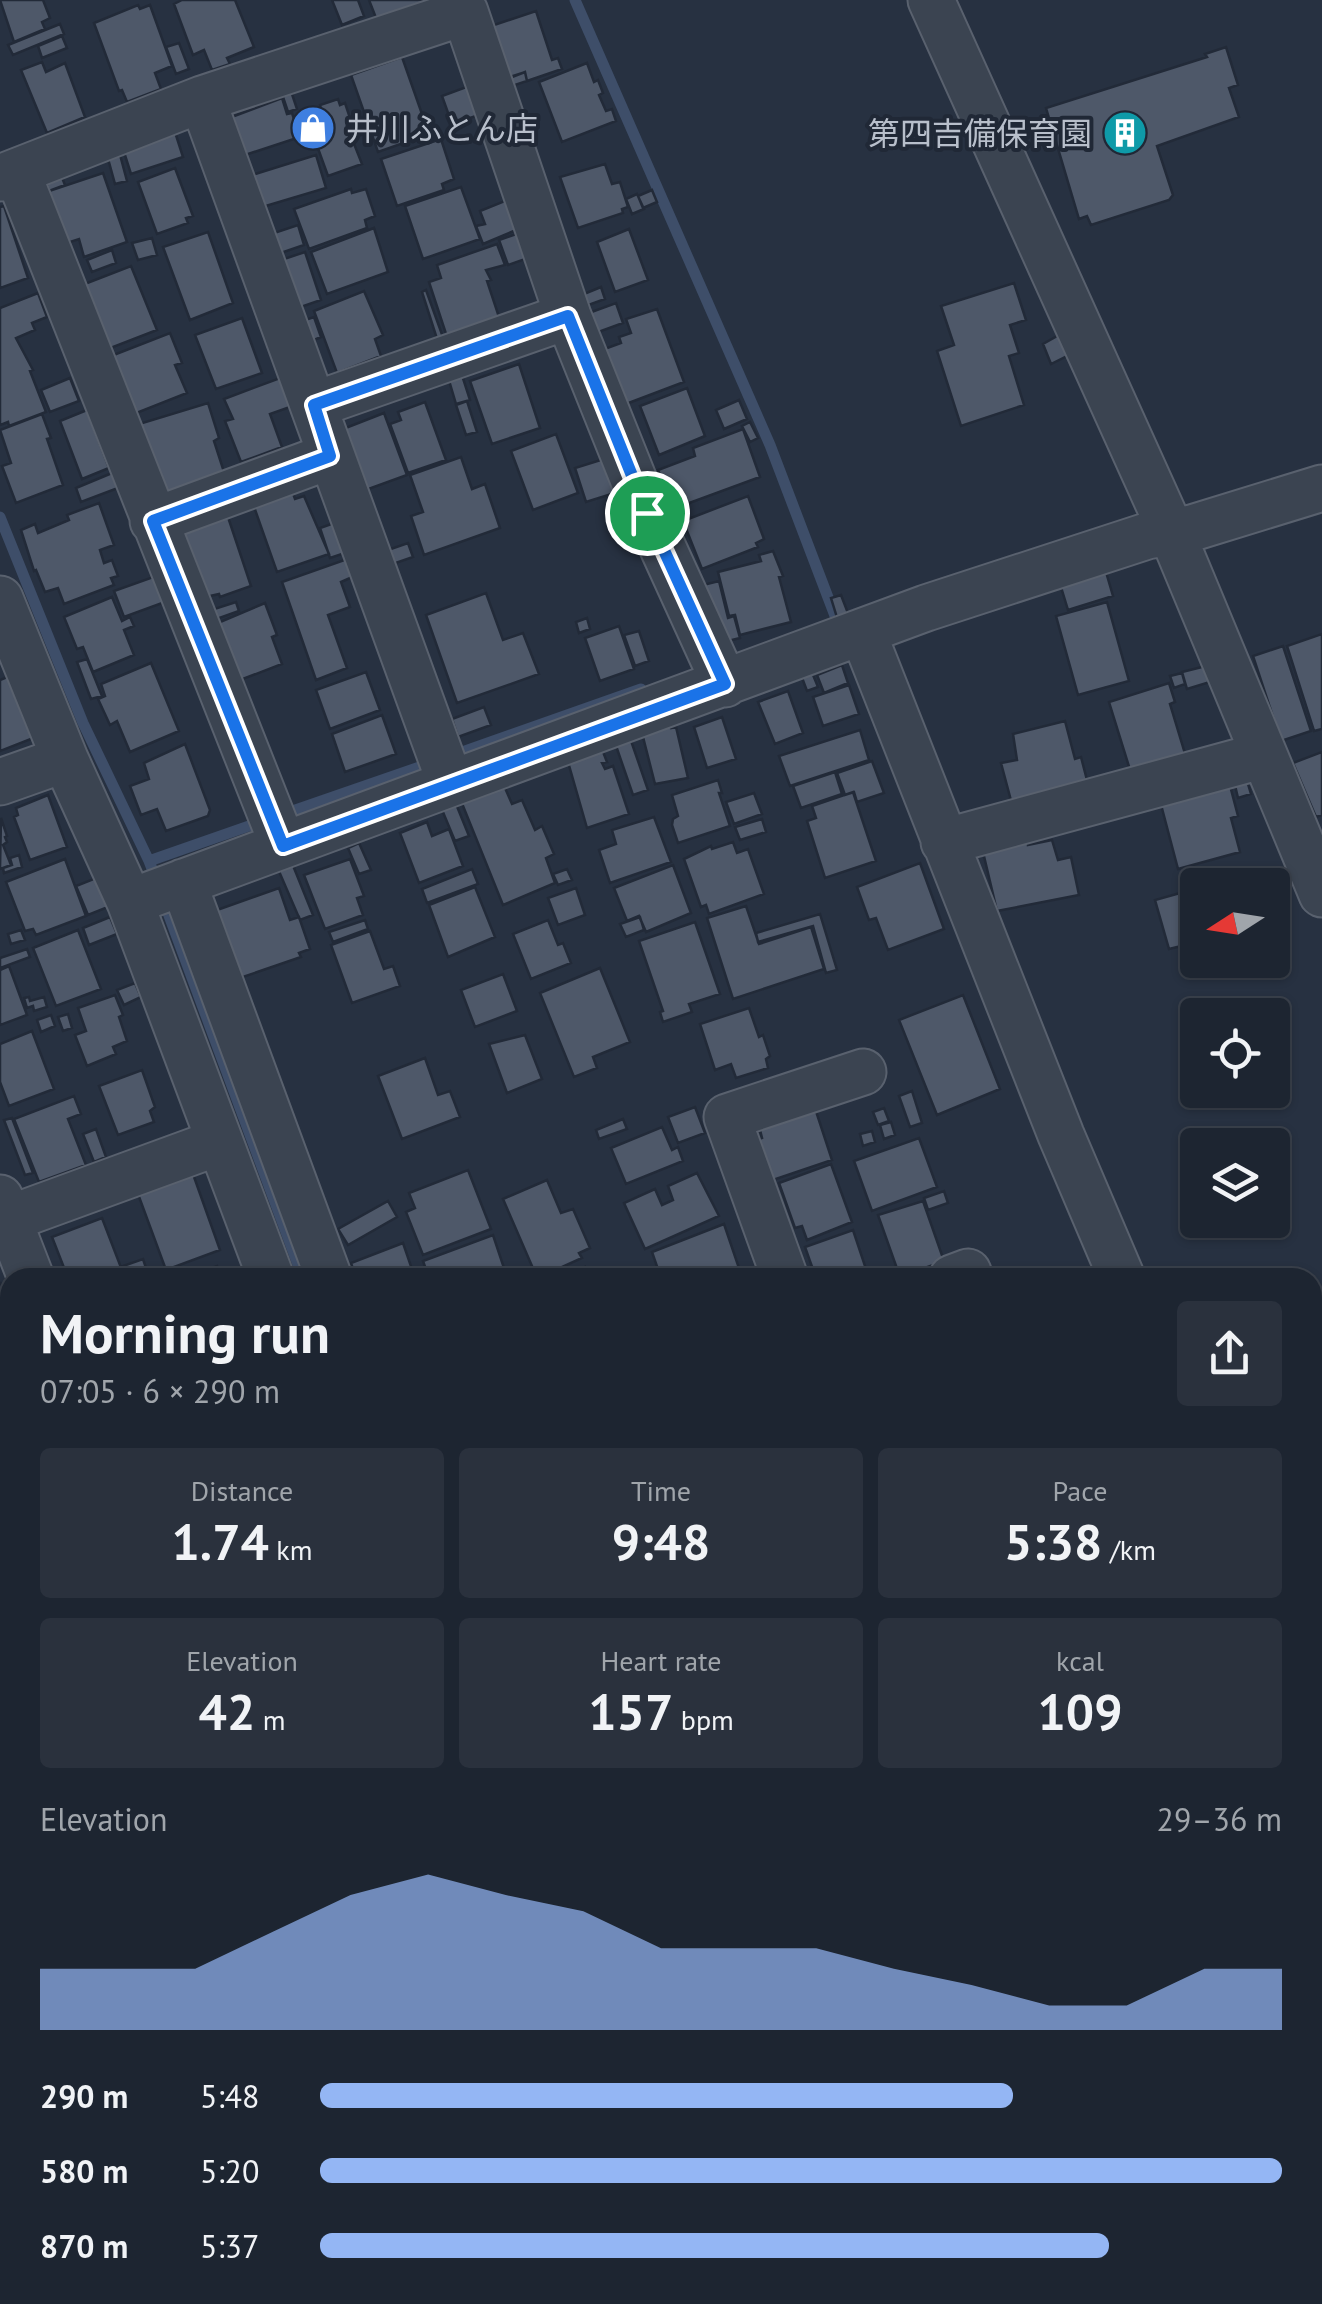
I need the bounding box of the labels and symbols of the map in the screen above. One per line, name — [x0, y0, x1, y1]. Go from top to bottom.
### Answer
shop icon: 井川ふとん店 — [290, 105, 336, 151]
place label: 井川ふとん店 — [346, 107, 538, 149]
building icon: 第四吉備保育園 — [1102, 110, 1148, 156]
place label: 第四吉備保育園 — [868, 112, 1092, 154]
pin — [605, 471, 690, 556]
north arrow — [1180, 868, 1290, 978]

